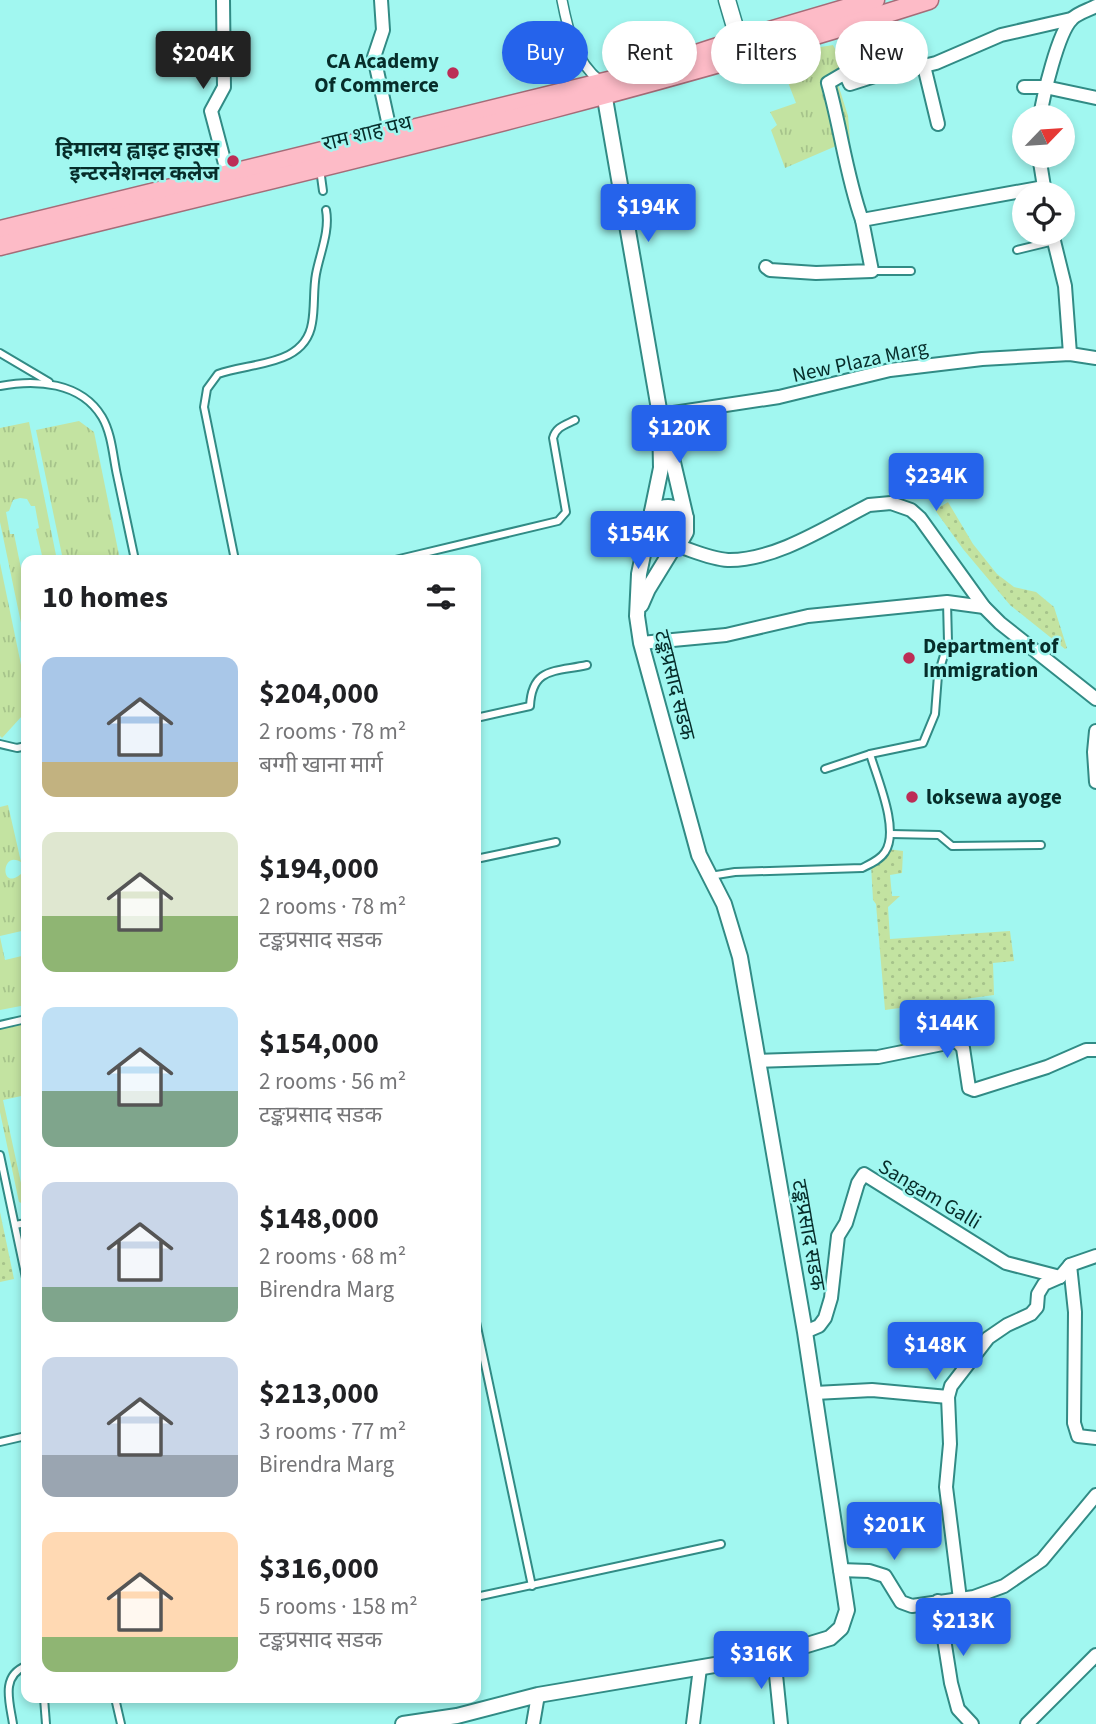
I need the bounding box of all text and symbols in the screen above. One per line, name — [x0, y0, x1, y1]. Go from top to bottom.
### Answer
chip: Buy — [502, 21, 588, 84]
chip: Rent — [602, 21, 697, 84]
chip: Filters — [711, 21, 821, 84]
chip: New — [835, 21, 928, 84]
pin: $204K — [154, 32, 252, 91]
text: $204K — [172, 37, 234, 70]
place label: CA Academy Of Commerce — [314, 46, 439, 100]
marker: CA Academy Of Commerce — [445, 65, 461, 81]
north arrow — [1012, 105, 1074, 168]
map controls — [1012, 105, 1075, 245]
street label: राम शाह पथ — [319, 107, 415, 159]
place label: हिमालय ह्वाइट हाउस इन्टरनेशनल कलेज — [55, 134, 219, 188]
marker: हिमालय ह्वाइट हाउस इन्टरनेशनल कलेज — [225, 153, 241, 169]
button: locate — [1012, 182, 1075, 245]
pin: $194K — [599, 184, 697, 244]
text: $194K — [617, 190, 679, 223]
street label: New Plaza Marg — [789, 332, 931, 390]
pin: $120K — [630, 406, 728, 465]
text: $120K — [648, 411, 710, 444]
pin: $234K — [887, 454, 985, 513]
text: $234K — [905, 459, 967, 492]
pin: $154K — [589, 512, 687, 571]
text: $154K — [607, 517, 669, 550]
text: 10 homes — [42, 576, 168, 619]
icon: filters — [422, 578, 460, 616]
street label: टङ्कप्रसाद सडक — [647, 627, 703, 744]
place label: Department of Immigration — [923, 631, 1059, 685]
marker: Department of Immigration — [901, 650, 917, 666]
text: $204,000 — [259, 672, 379, 715]
icon: home — [98, 685, 182, 769]
text: 2 rooms · 78 m² — [259, 715, 406, 748]
text: बग्गी खाना मार्ग — [259, 748, 383, 781]
place label: loksewa ayoge — [926, 782, 1062, 812]
marker: loksewa ayoge — [904, 789, 920, 805]
text: $194,000 — [259, 847, 379, 890]
icon: home — [98, 860, 182, 944]
text: 2 rooms · 78 m² — [259, 890, 406, 923]
text: टङ्कप्रसाद सडक — [259, 923, 382, 956]
pin: $144K — [898, 1000, 996, 1060]
text: $144K — [916, 1006, 978, 1039]
text: $154,000 — [259, 1022, 379, 1065]
icon: home — [98, 1035, 182, 1119]
text: 2 rooms · 56 m² — [259, 1065, 406, 1098]
text: टङ्कप्रसाद सडक — [259, 1098, 382, 1131]
street label: Sangam Galli — [873, 1151, 987, 1237]
street label: टङ्कप्रसाद सडक — [784, 1177, 834, 1294]
text: $148,000 — [259, 1197, 379, 1240]
icon: home — [98, 1210, 182, 1294]
text: 2 rooms · 68 m² — [259, 1240, 406, 1273]
text: Birendra Marg — [259, 1273, 394, 1306]
pin: $148K — [886, 1322, 984, 1382]
text: $148K — [904, 1328, 966, 1361]
text: $213,000 — [259, 1372, 379, 1415]
icon: home — [98, 1385, 182, 1469]
text: 3 rooms · 77 m² — [259, 1415, 406, 1448]
text: Birendra Marg — [259, 1448, 394, 1481]
pin: $201K — [845, 1502, 943, 1562]
text: $201K — [863, 1508, 925, 1541]
text: $316,000 — [259, 1547, 379, 1590]
icon: home — [98, 1560, 182, 1644]
text: 5 rooms · 158 m² — [259, 1590, 418, 1623]
pin: $213K — [914, 1598, 1012, 1658]
text: $213K — [932, 1604, 994, 1637]
text: टङ्कप्रसाद सडक — [259, 1623, 382, 1656]
pin: $316K — [712, 1632, 810, 1691]
text: $316K — [730, 1637, 792, 1670]

